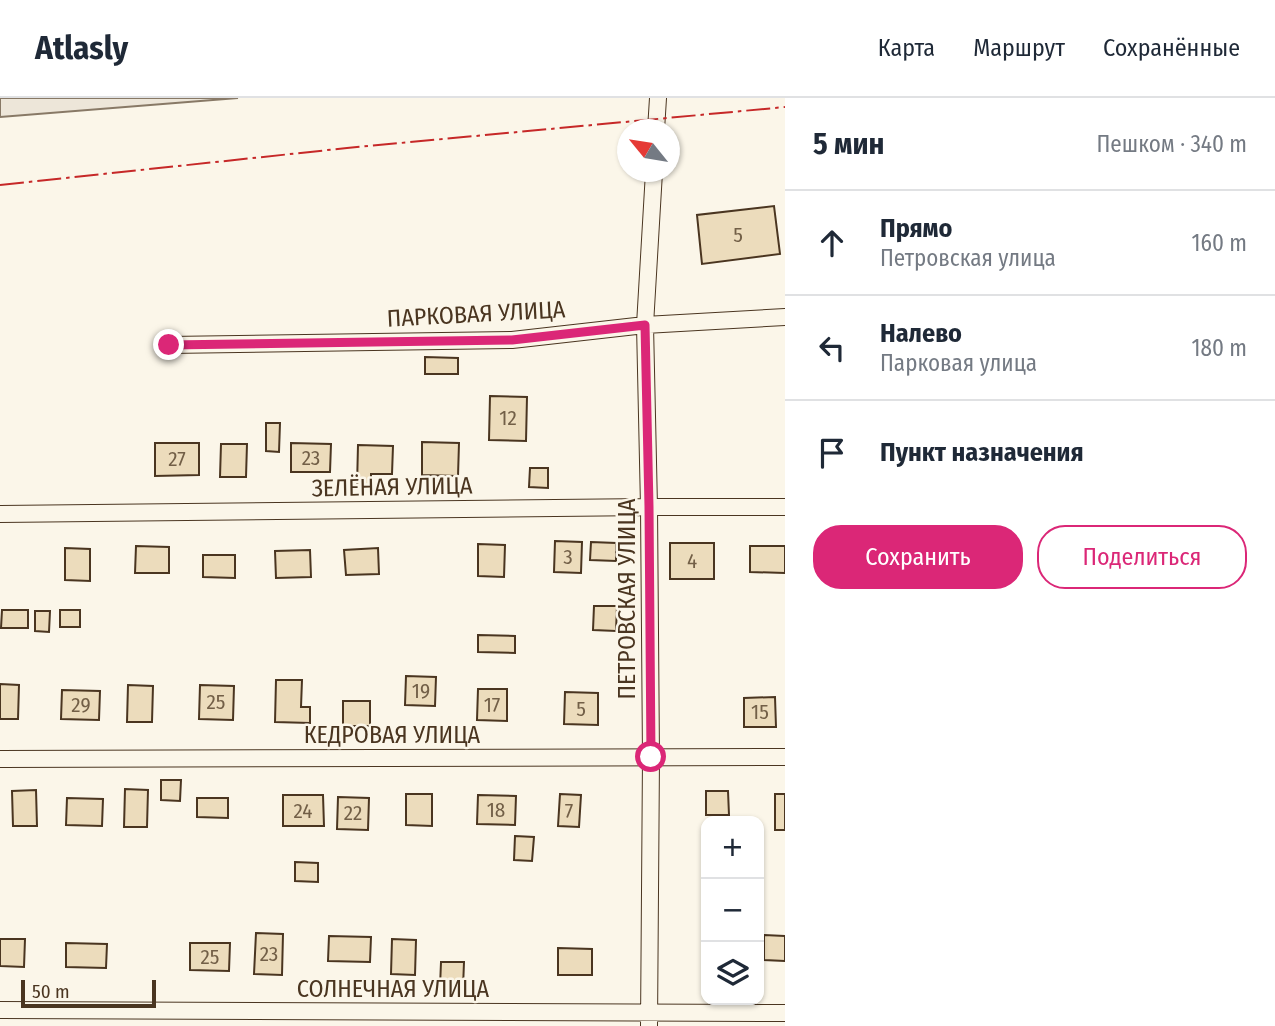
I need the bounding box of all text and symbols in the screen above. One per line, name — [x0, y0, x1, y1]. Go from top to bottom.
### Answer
text: Atlasly — [35, 28, 128, 68]
text: Карта — [878, 34, 935, 62]
text: Маршрут — [973, 34, 1065, 62]
text: Сохранённые — [1103, 34, 1240, 62]
north arrow — [617, 119, 680, 182]
text: 5 мин — [813, 126, 884, 162]
text: Пешком · 340 m — [1097, 130, 1247, 158]
text: Прямо — [880, 213, 952, 244]
house number: 5 — [733, 222, 743, 248]
icon: ahead — [813, 224, 851, 262]
text: 160 m — [1192, 229, 1247, 257]
text: Петровская улица — [880, 244, 1056, 272]
street label: ПАРКОВАЯ УЛИЦА — [386, 295, 566, 333]
text: Налево — [880, 318, 962, 349]
route end — [153, 329, 184, 360]
icon: left — [813, 329, 851, 367]
text: 180 m — [1191, 334, 1247, 362]
text: Парковая улица — [880, 349, 1037, 377]
house number: 12 — [499, 405, 517, 431]
icon: arrive — [813, 434, 851, 472]
text: Пункт назначения — [880, 437, 1084, 468]
house number: 23 — [302, 445, 320, 471]
house number: 27 — [168, 446, 186, 472]
street label: ЗЕЛЁНАЯ УЛИЦА — [311, 472, 473, 502]
street label: ПЕТРОВСКАЯ УЛИЦА — [613, 498, 641, 699]
button: Сохранить — [813, 525, 1023, 589]
button: Поделиться — [1037, 525, 1247, 589]
house number: 3 — [563, 544, 573, 570]
house number: 4 — [687, 548, 697, 574]
house number: 19 — [412, 678, 430, 704]
house number: 25 — [207, 689, 225, 715]
house number: 29 — [71, 692, 91, 718]
house number: 17 — [484, 692, 500, 718]
house number: 5 — [576, 696, 586, 722]
house number: 15 — [751, 699, 769, 725]
street label: КЕДРОВАЯ УЛИЦА — [304, 721, 481, 749]
route start — [635, 741, 666, 772]
house number: 18 — [487, 797, 505, 823]
house number: 24 — [293, 798, 313, 824]
house number: 7 — [565, 798, 573, 824]
house number: 22 — [344, 800, 362, 826]
map controls — [701, 816, 764, 1005]
button: + — [701, 816, 764, 879]
button: − — [701, 879, 764, 942]
house number: 23 — [260, 941, 278, 967]
button: layers — [701, 942, 764, 1005]
house number: 25 — [201, 944, 219, 970]
street label: СОЛНЕЧНАЯ УЛИЦА — [297, 975, 490, 1003]
scale bar — [21, 977, 156, 1009]
text: 50 m — [32, 980, 70, 1003]

